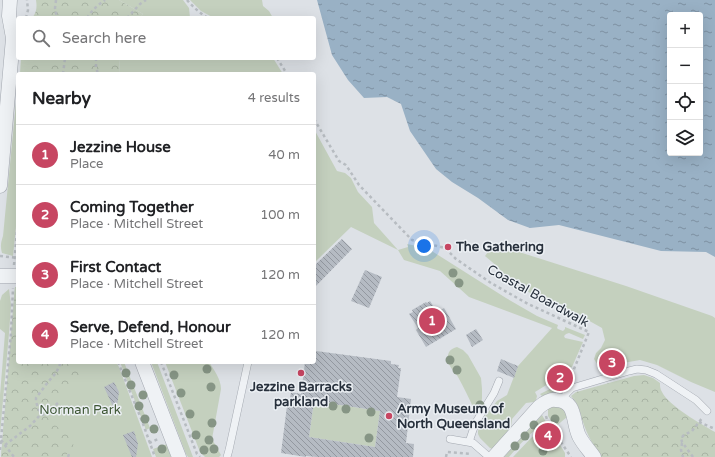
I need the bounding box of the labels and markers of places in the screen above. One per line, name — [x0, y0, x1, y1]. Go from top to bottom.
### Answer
place label: The Gathering — [455, 239, 544, 255]
marker: The Gathering — [443, 242, 453, 252]
pin: 1 — [419, 306, 445, 336]
pin: 3 — [599, 348, 625, 378]
pin: 2 — [547, 363, 573, 393]
marker: Jezzine Barracks parkland — [296, 368, 306, 378]
place label: Jezzine Barracks parkland — [249, 379, 352, 410]
place label: Army Museum of North Queensland — [397, 401, 510, 432]
marker: Army Museum of North Queensland — [384, 411, 394, 421]
pin: 4 — [535, 421, 561, 451]

